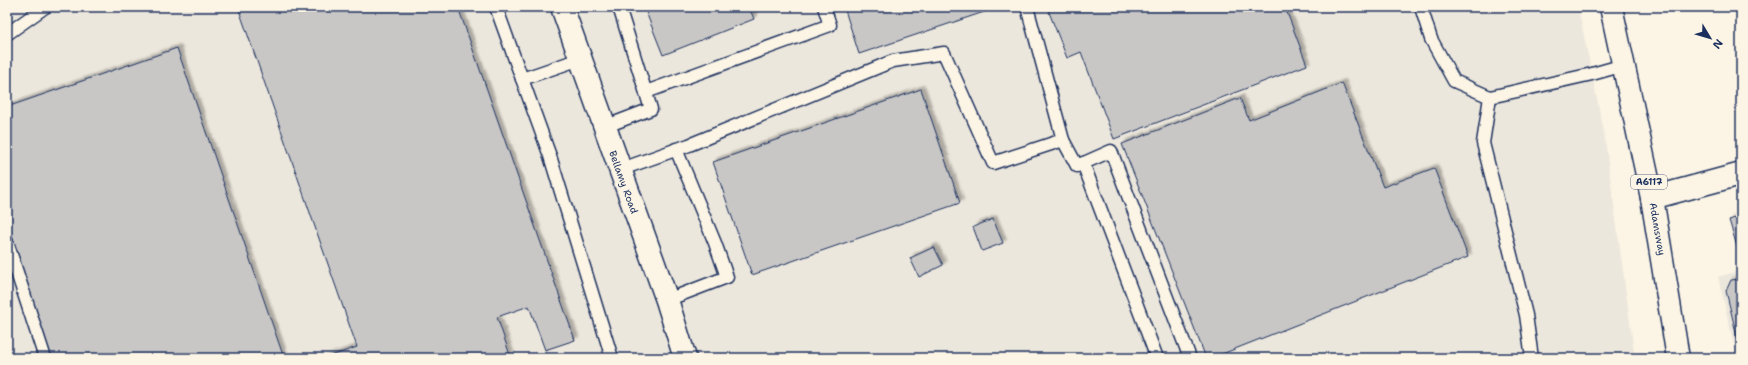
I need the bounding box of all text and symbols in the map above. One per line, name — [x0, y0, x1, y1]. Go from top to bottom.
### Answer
north arrow — [1690, 18, 1730, 58]
text: N — [1709, 36, 1726, 52]
street label: Bellamy Road — [606, 149, 641, 216]
road number: A6117 — [1631, 175, 1667, 189]
street label: Adamsway — [1646, 202, 1669, 257]

